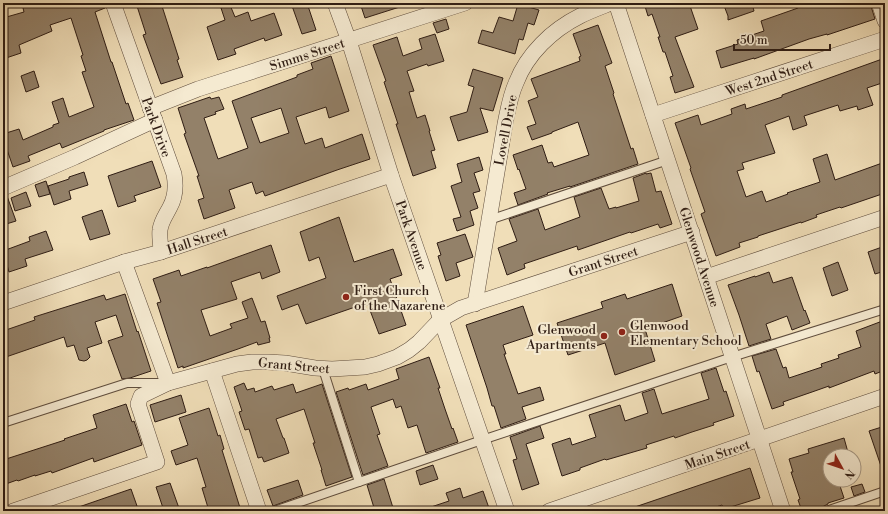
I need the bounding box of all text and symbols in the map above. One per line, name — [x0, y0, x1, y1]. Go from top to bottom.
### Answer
scale bar — [734, 26, 830, 52]
text: 50 m — [740, 33, 768, 48]
street label: Simms Street — [268, 35, 347, 75]
street label: West 2nd Street — [723, 56, 815, 100]
street label: Lovell Drive — [491, 93, 521, 167]
street label: Park Drive — [138, 95, 174, 160]
street label: Park Avenue — [392, 198, 431, 273]
street label: Glenwood Avenue — [675, 205, 723, 310]
street label: Hall Street — [165, 224, 230, 258]
street label: Grant Street — [567, 243, 640, 281]
place label: First Church of the Nazarene — [354, 283, 446, 314]
marker: First Church of the Nazarene — [341, 292, 351, 302]
place label: Glenwood Elementary School — [630, 318, 742, 349]
place label: Glenwood Apartments — [525, 322, 597, 353]
marker: Glenwood Elementary School — [617, 327, 627, 337]
marker: Glenwood Apartments — [599, 331, 609, 341]
street label: Grant Street — [257, 355, 331, 377]
street label: Main Street — [683, 436, 752, 474]
north arrow — [822, 448, 862, 488]
text: N — [841, 466, 857, 482]

